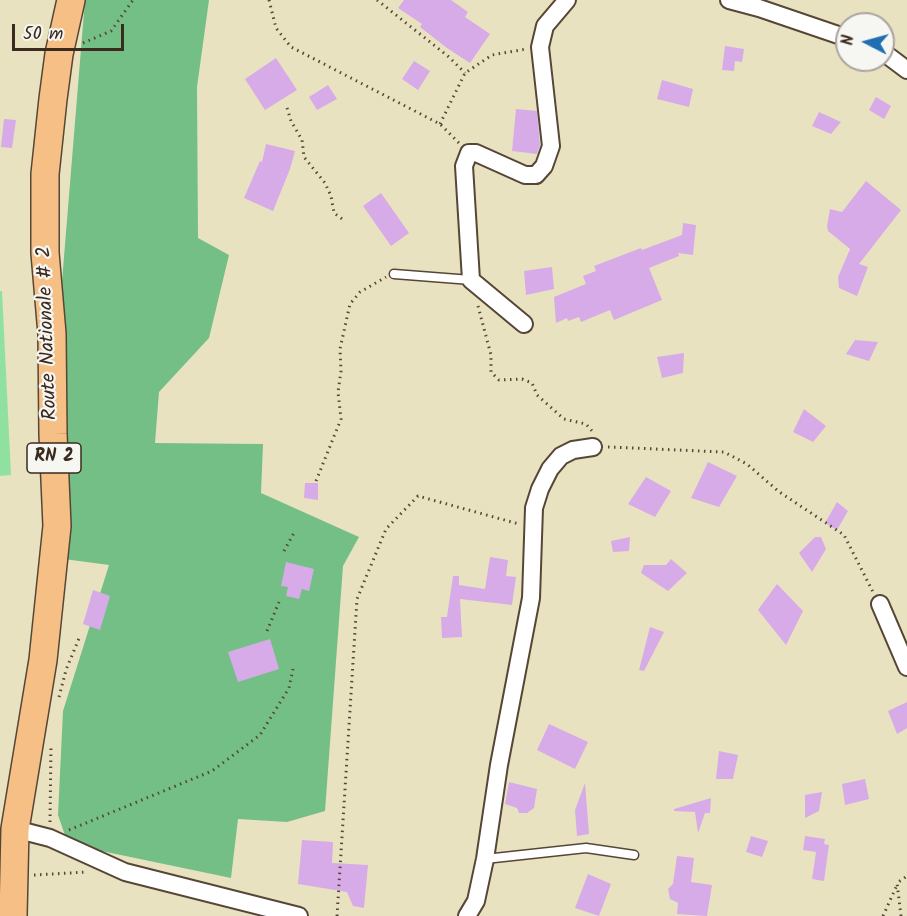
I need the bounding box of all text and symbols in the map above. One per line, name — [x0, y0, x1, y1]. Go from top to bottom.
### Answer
scale bar — [15, 12, 128, 50]
north arrow — [835, 12, 895, 72]
text: 50 m — [23, 20, 63, 49]
text: N — [836, 34, 862, 47]
street label: Route Nationale # 2 — [34, 245, 64, 421]
road number: RN 2 — [27, 443, 81, 473]

